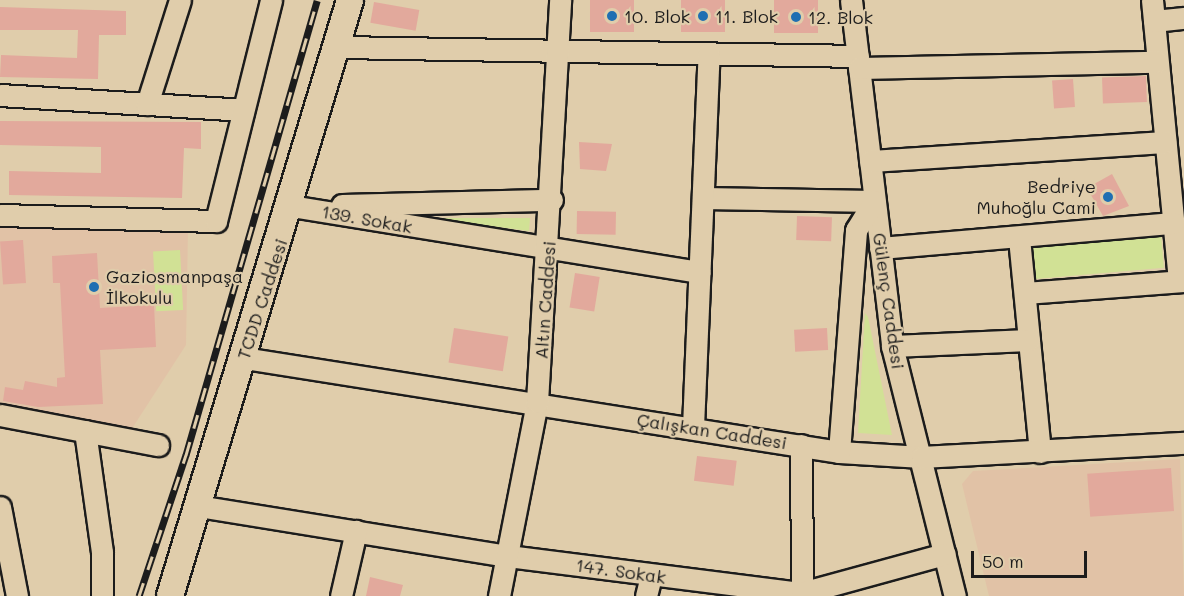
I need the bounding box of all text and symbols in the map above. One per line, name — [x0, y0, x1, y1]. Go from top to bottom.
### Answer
place label: 10. Blok — [624, 5, 690, 27]
place label: 11. Blok — [715, 5, 778, 27]
place label: 12. Blok — [808, 6, 873, 28]
marker: 10. Blok — [605, 9, 619, 23]
marker: 11. Blok — [696, 9, 710, 23]
marker: 12. Blok — [789, 10, 803, 24]
place label: Bedriye Muhoğlu Cami — [976, 176, 1096, 219]
marker: Bedriye Muhoğlu Cami — [1101, 190, 1115, 204]
street label: 139. Sokak — [320, 200, 414, 238]
street label: Gülenç Caddesi — [869, 231, 909, 371]
street label: TCDD Caddesi — [232, 236, 292, 362]
street label: Altın Caddesi — [530, 240, 560, 360]
place label: Gaziosmanpaşa İlkokulu — [106, 266, 243, 308]
marker: Gaziosmanpaşa İlkokulu — [87, 280, 101, 294]
street label: Çalışkan Caddesi — [635, 408, 789, 454]
scale bar — [974, 539, 1090, 577]
text: 50 m — [982, 549, 1024, 573]
street label: 147. Sokak — [575, 554, 667, 588]

